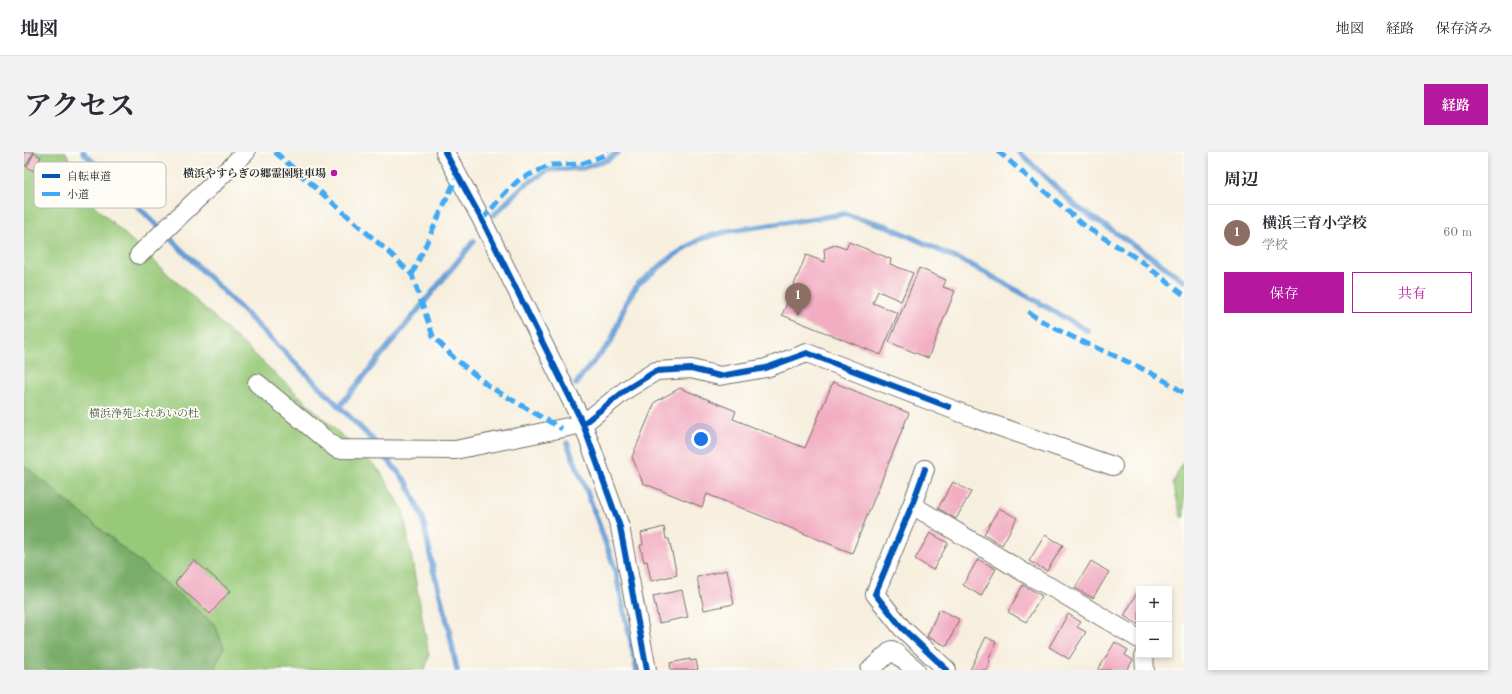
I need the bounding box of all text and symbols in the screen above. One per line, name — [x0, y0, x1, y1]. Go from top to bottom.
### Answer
text: 地図 — [20, 21, 58, 40]
text: 地図 — [1336, 22, 1364, 36]
text: 経路 — [1386, 22, 1414, 36]
text: 保存済み — [1436, 22, 1492, 36]
button: 経路 — [1424, 84, 1488, 125]
text: アクセス — [24, 94, 135, 122]
legend — [34, 162, 166, 208]
place label: 横浜やすらぎの郷霊園駐車場 — [183, 167, 326, 180]
marker: 横浜やすらぎの郷霊園駐車場 — [329, 168, 339, 178]
text: 自転車道 — [67, 170, 111, 183]
text: 周辺 — [1224, 172, 1258, 189]
text: 小道 — [67, 188, 89, 201]
text: 横浜三育小学校 — [1262, 217, 1367, 232]
text: 1 — [1233, 226, 1241, 239]
text: 60 m — [1443, 226, 1472, 239]
text: 学校 — [1262, 239, 1288, 252]
button: 保存 — [1224, 272, 1344, 313]
button: 共有 — [1352, 272, 1472, 313]
pin: 1 — [785, 283, 811, 316]
park label: 横浜浄苑ふれあいの杜 — [89, 407, 199, 420]
your location — [691, 429, 711, 449]
map controls — [1136, 586, 1172, 658]
button: + — [1136, 586, 1172, 622]
button: − — [1136, 622, 1172, 658]

